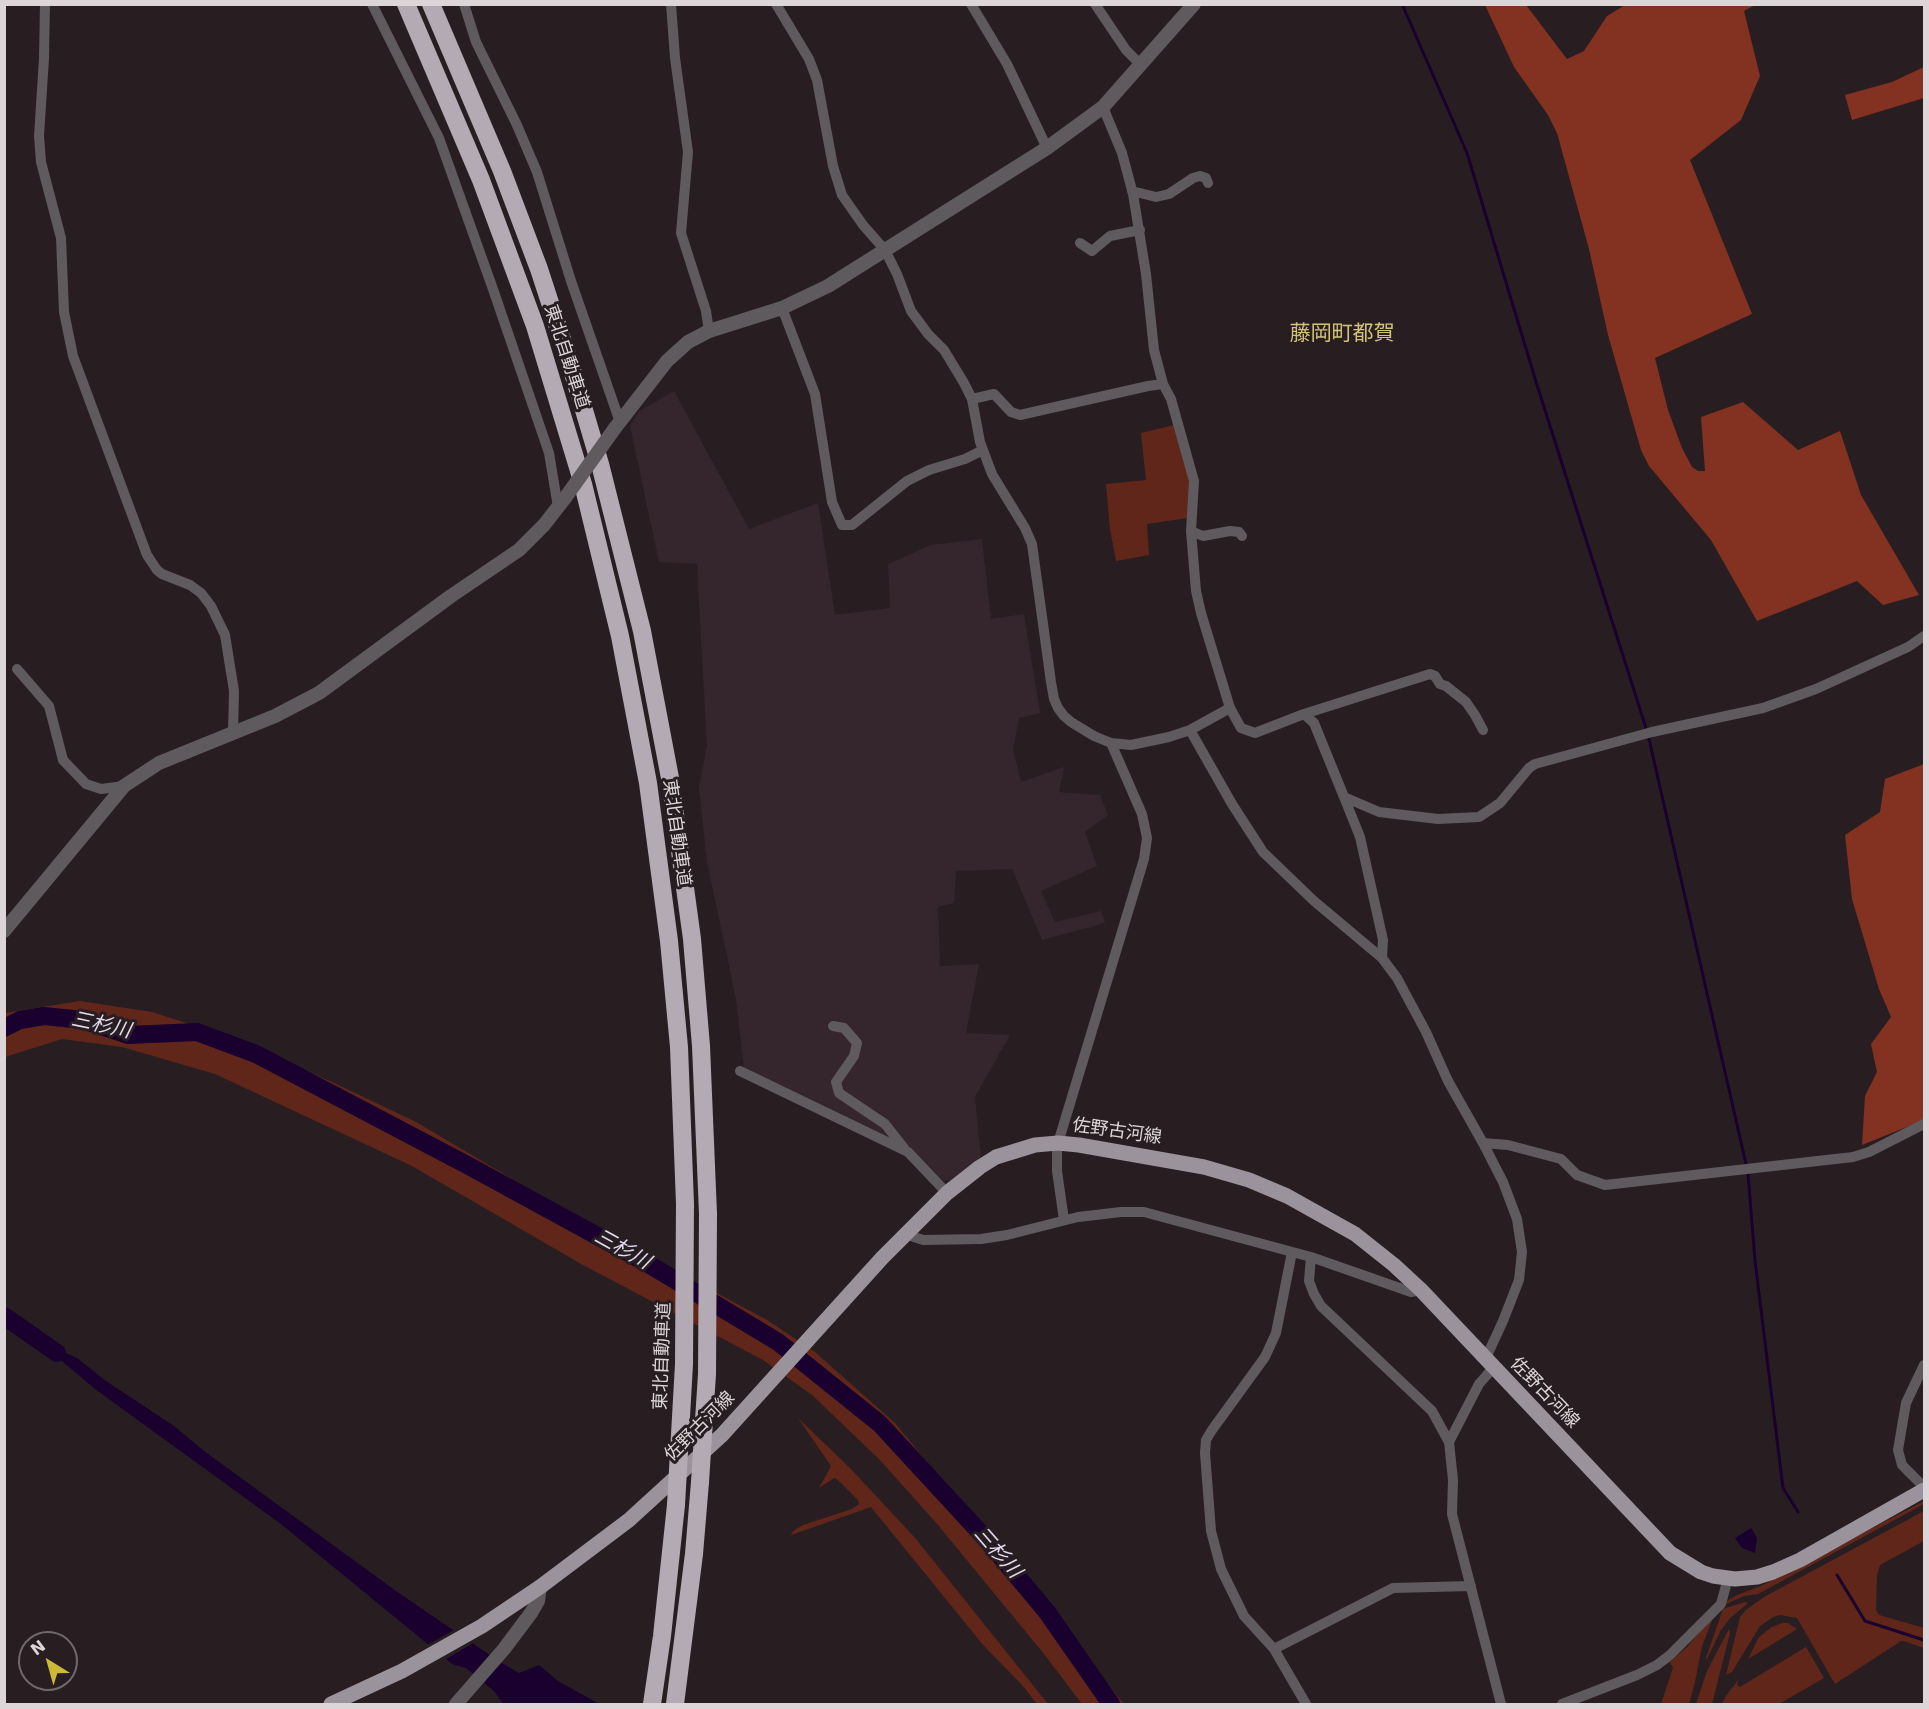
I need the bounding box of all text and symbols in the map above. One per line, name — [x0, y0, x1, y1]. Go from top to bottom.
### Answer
street label: 東北自動車道 — [539, 302, 593, 412]
district label: 藤岡町都賀 — [1290, 322, 1394, 348]
street label: 東北自動車道 — [658, 778, 694, 888]
water label: 三杉川 — [69, 1008, 133, 1044]
street label: 佐野古河線 — [1071, 1115, 1163, 1149]
water label: 三杉川 — [590, 1225, 654, 1275]
street label: 東北自動車道 — [650, 1302, 676, 1410]
street label: 佐野古河線 — [1505, 1353, 1583, 1433]
street label: 佐野古河線 — [661, 1388, 739, 1466]
water label: 三杉川 — [968, 1522, 1026, 1584]
north arrow — [18, 1631, 78, 1691]
text: N — [27, 1636, 49, 1659]

